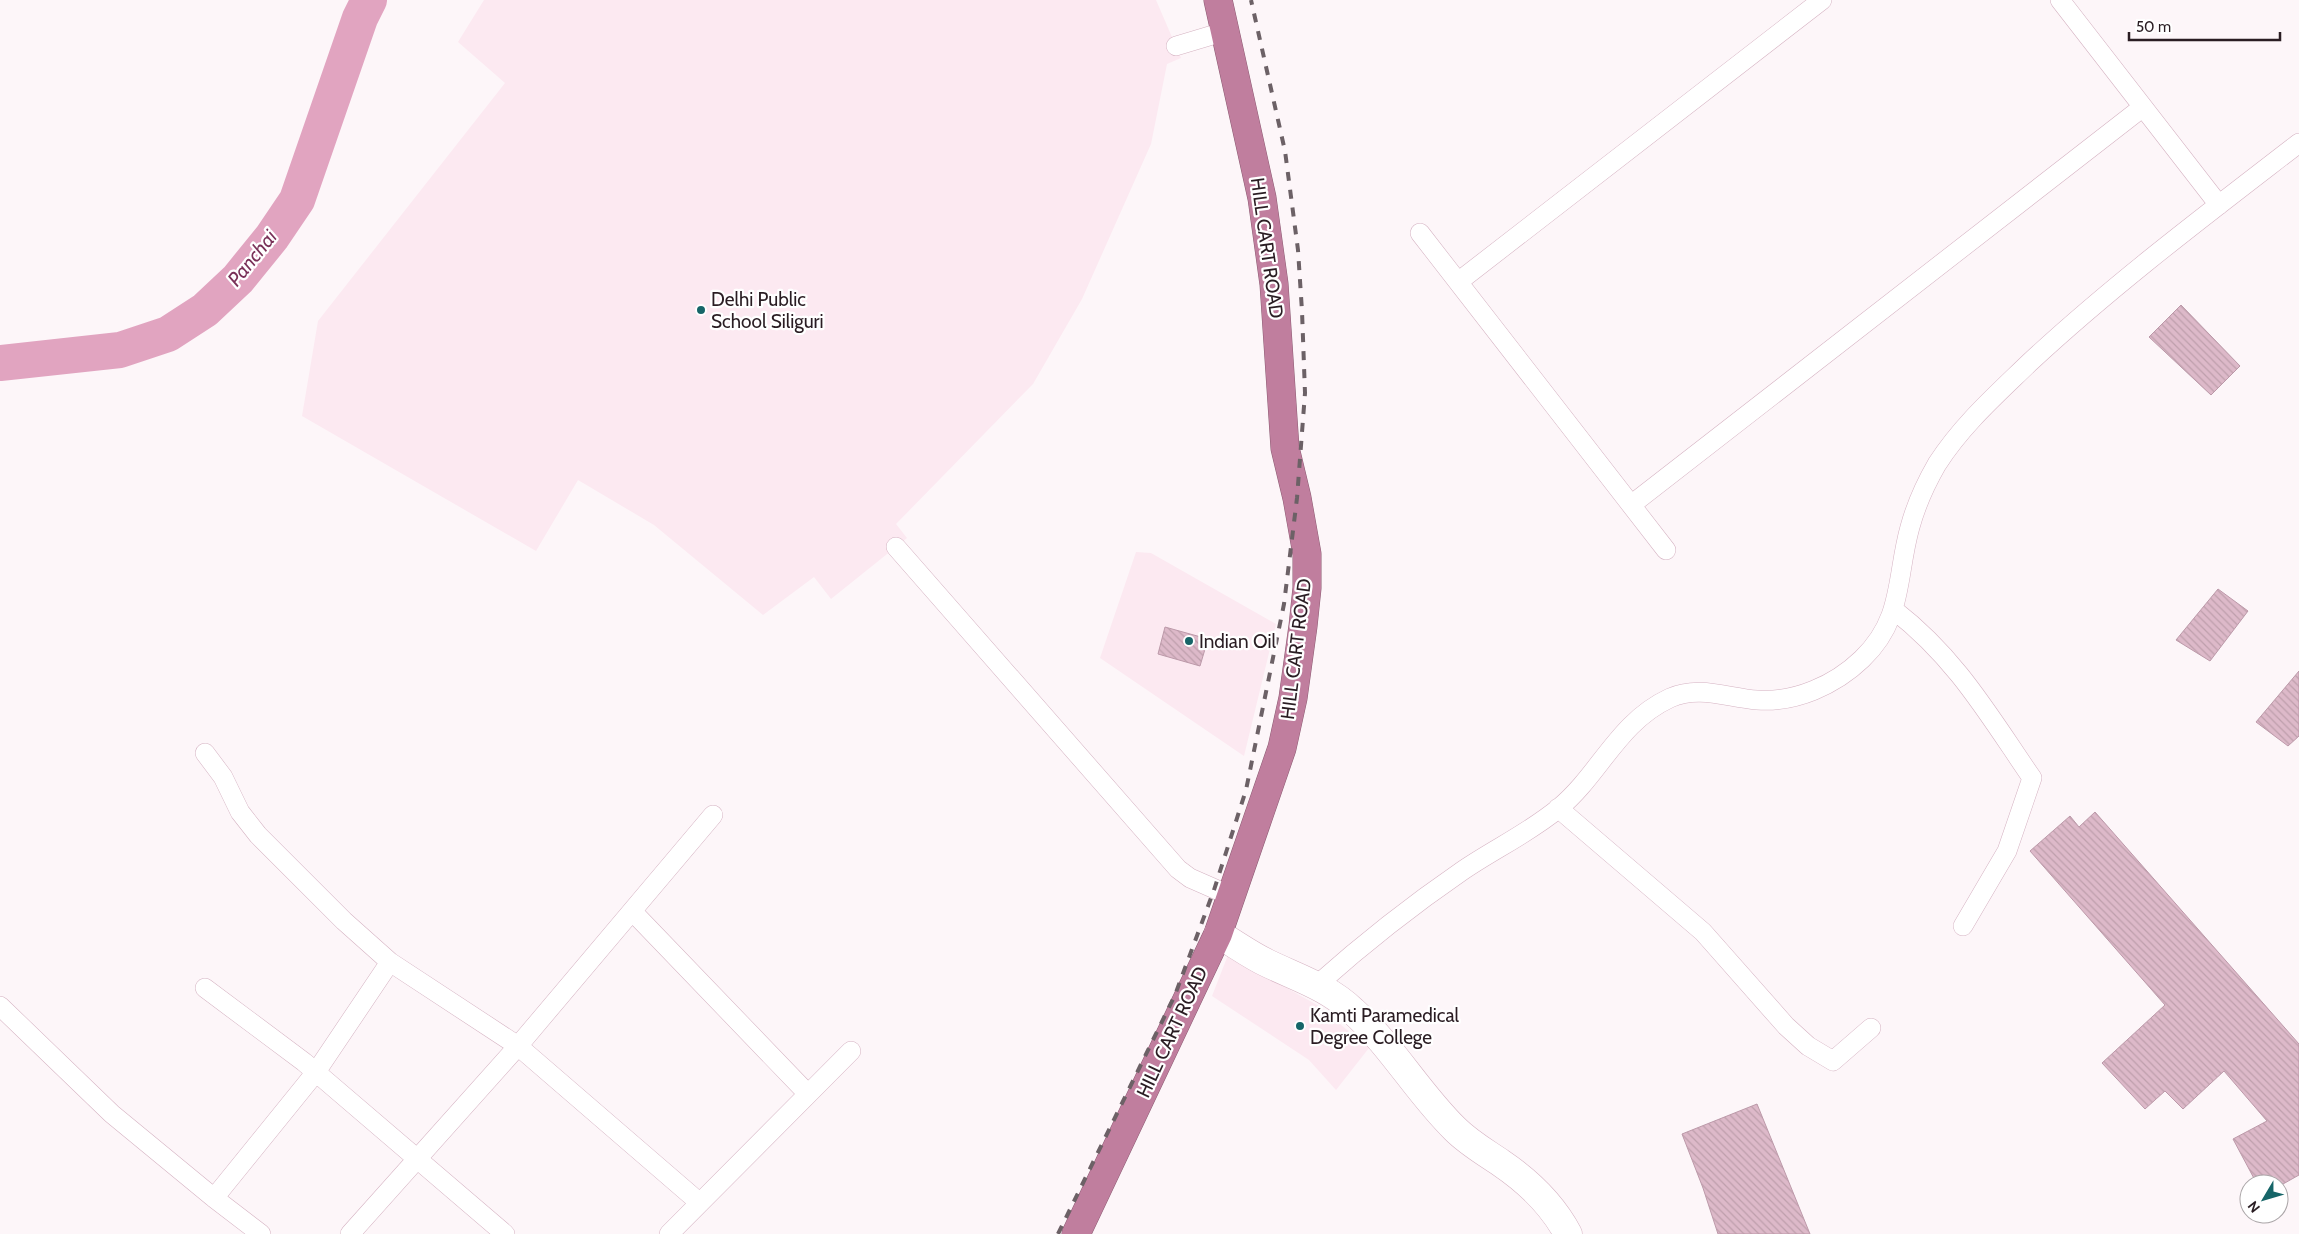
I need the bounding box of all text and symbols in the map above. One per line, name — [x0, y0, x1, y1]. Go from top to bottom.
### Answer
scale bar — [2129, 10, 2280, 42]
text: 50 m — [2136, 18, 2171, 36]
street label: HILL CART ROAD — [1246, 176, 1288, 320]
water label: Panchai — [222, 225, 282, 291]
place label: Delhi Public School Siliguri — [711, 288, 824, 333]
marker: Delhi Public School Siliguri — [695, 304, 707, 316]
street label: HILL CART ROAD — [1276, 577, 1316, 721]
place label: Indian Oil — [1199, 630, 1276, 653]
marker: Indian Oil — [1183, 635, 1195, 647]
street label: HILL CART ROAD — [1132, 963, 1213, 1101]
place label: Kamti Paramedical Degree College — [1310, 1004, 1460, 1049]
marker: Kamti Paramedical Degree College — [1294, 1020, 1306, 1032]
north arrow — [2239, 1174, 2289, 1224]
text: N — [2244, 1198, 2264, 1216]

